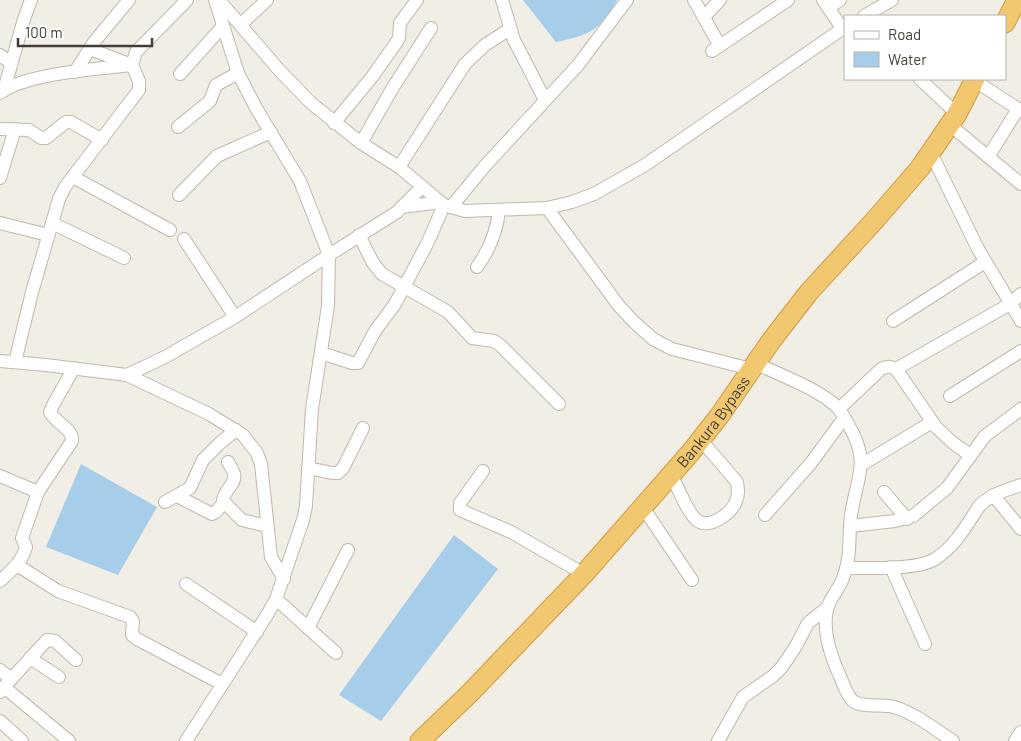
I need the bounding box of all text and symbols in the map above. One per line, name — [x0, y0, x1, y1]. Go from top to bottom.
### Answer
scale bar — [18, 15, 151, 47]
legend — [844, 15, 1006, 80]
text: 100 m — [25, 23, 63, 41]
text: Road — [888, 25, 921, 43]
text: Water — [888, 50, 927, 68]
street label: Bankura Bypass — [672, 372, 753, 471]

